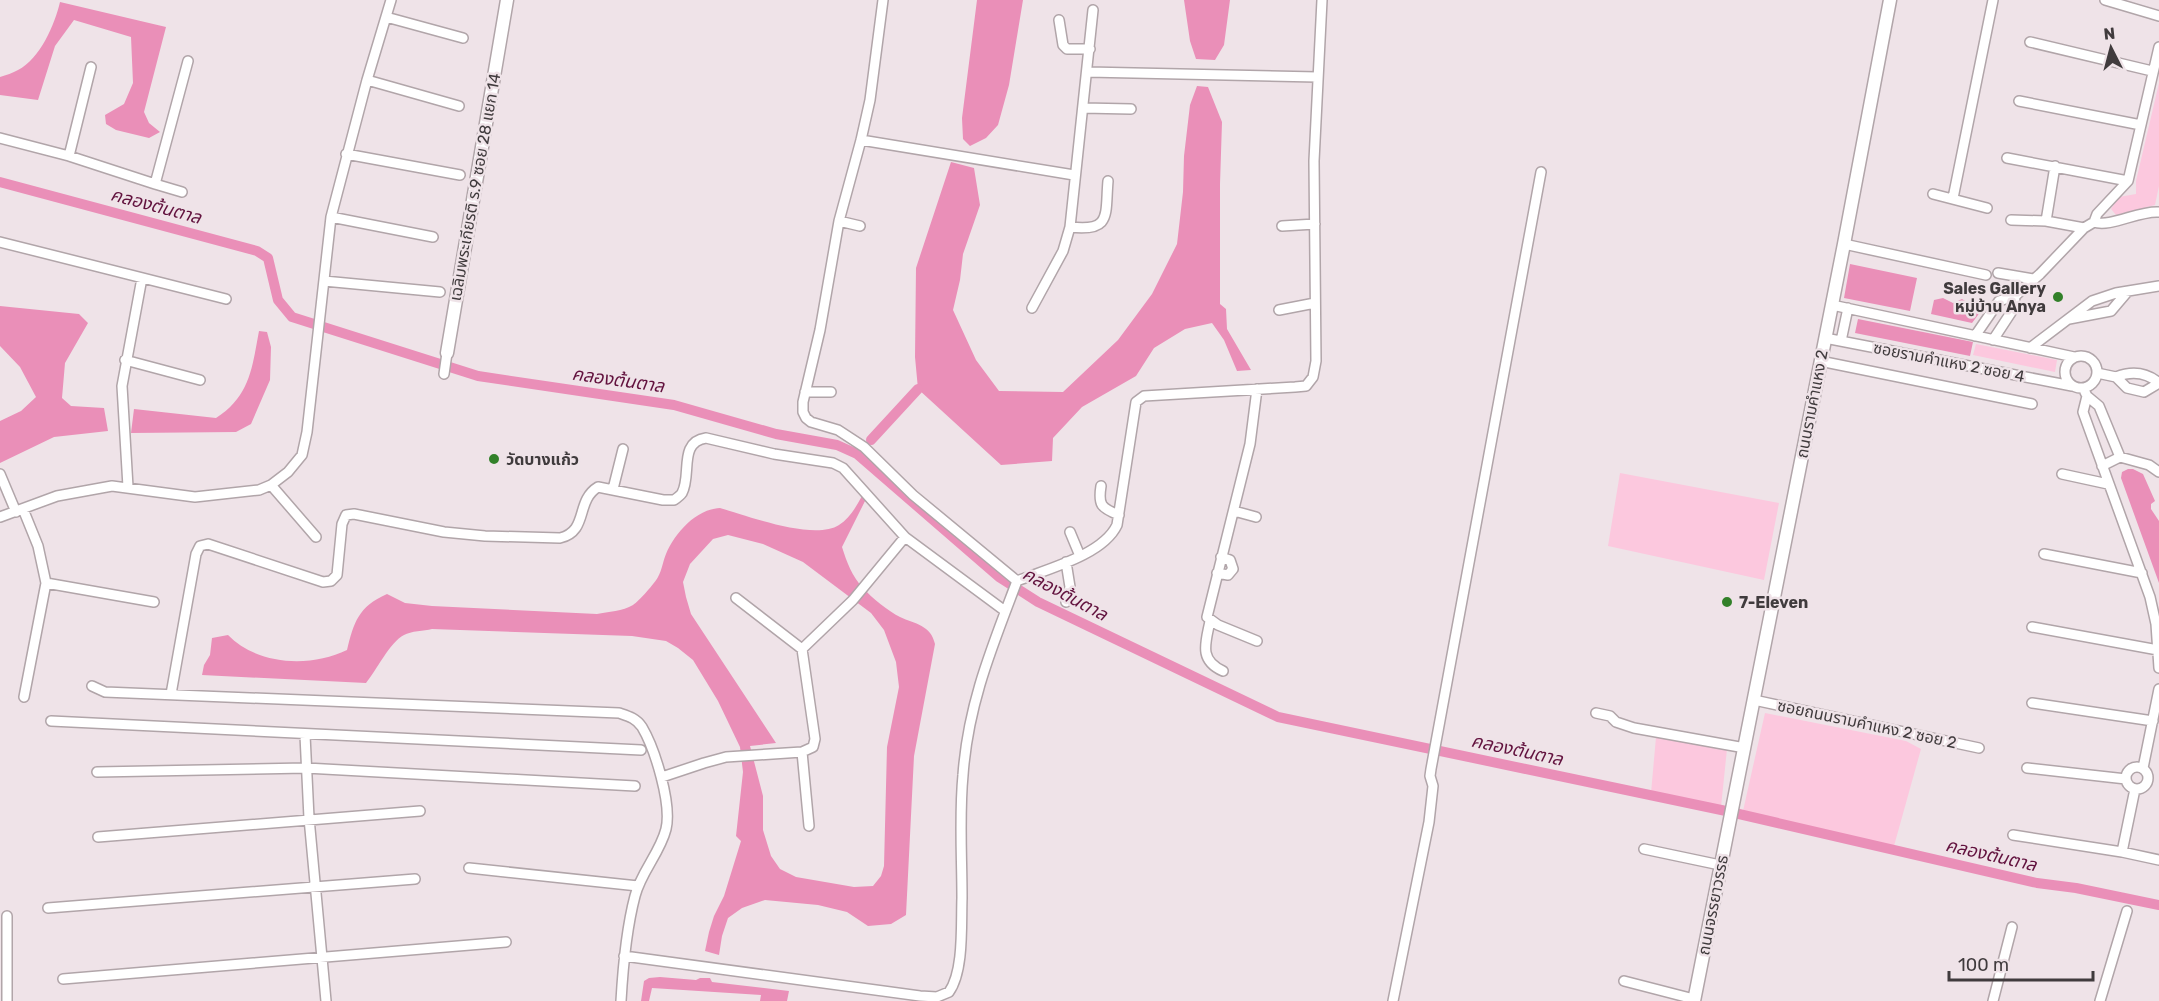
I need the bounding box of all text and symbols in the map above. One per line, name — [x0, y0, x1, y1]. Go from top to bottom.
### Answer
north arrow — [2081, 18, 2141, 78]
text: N — [2103, 24, 2116, 44]
street label: เฉลิมพระเกียรติ ร.9 ซอย 28 แยก 14 — [446, 71, 504, 302]
water label: คลองต้นตาล — [108, 183, 204, 229]
place label: Sales Gallery หมู่บ้าน Anya — [1943, 279, 2046, 317]
marker: Sales Gallery หมู่บ้าน Anya — [2051, 290, 2065, 304]
street label: ซอยรามคำแหง 2 ซอย 4 — [1872, 338, 2026, 386]
street label: ถนนรามคำแหง 2 — [1792, 348, 1832, 460]
water label: คลองต้นตาล — [570, 363, 666, 397]
place label: วัดบางแก้ว — [506, 450, 579, 469]
marker: วัดบางแก้ว — [487, 452, 501, 466]
water label: คลองต้นตาล — [1019, 562, 1112, 626]
place label: 7-Eleven — [1739, 593, 1808, 612]
marker: 7-Eleven — [1720, 595, 1734, 609]
street label: ซอยถนนรามคำแหง 2 ซอย 2 — [1776, 696, 1958, 752]
water label: คลองต้นตาล — [1469, 730, 1565, 771]
water label: คลองต้นตาล — [1943, 834, 2039, 876]
street label: ถนนจรรยาวรรธ — [1694, 853, 1732, 957]
scale bar — [1949, 944, 2093, 982]
text: 100 m — [1958, 954, 2009, 976]

